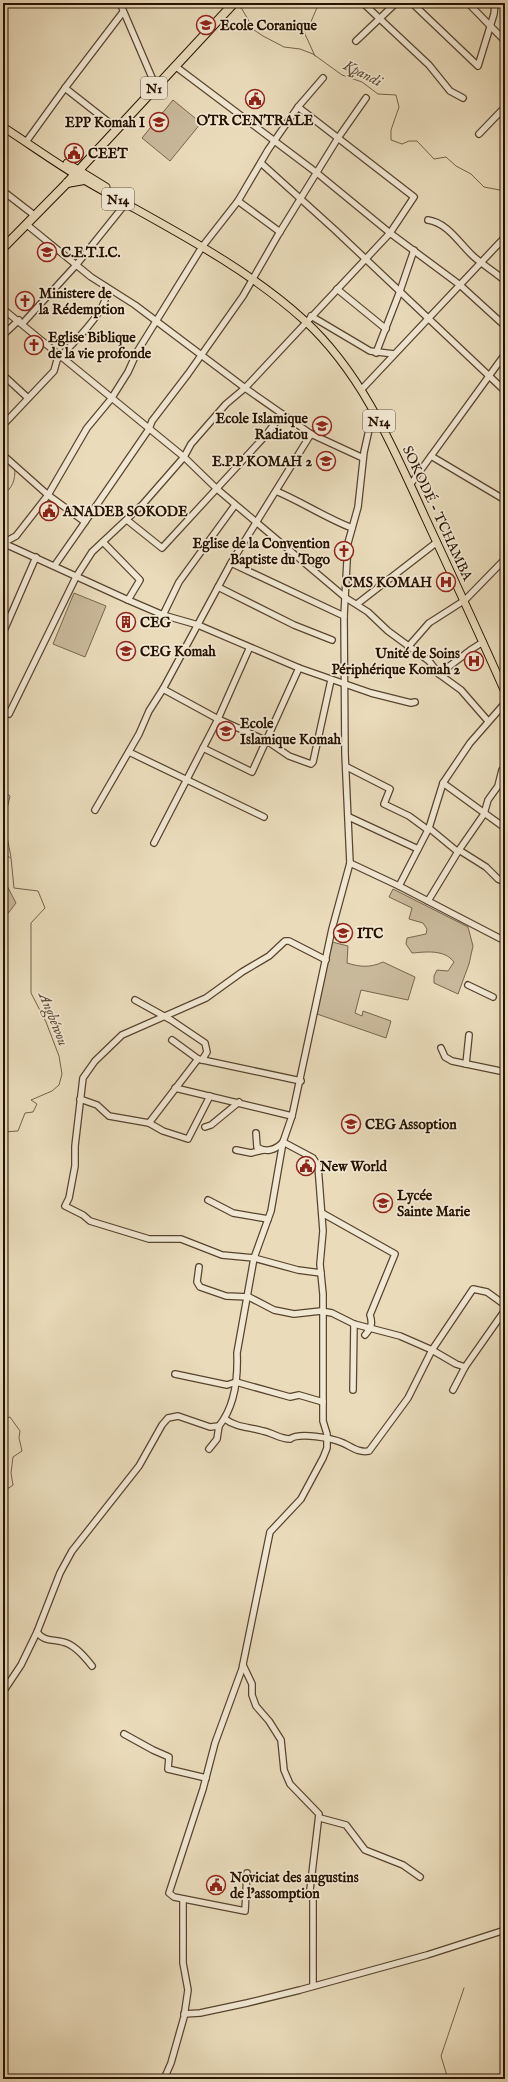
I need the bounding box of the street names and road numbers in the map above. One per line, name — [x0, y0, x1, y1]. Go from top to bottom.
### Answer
road number: N1 — [141, 77, 167, 99]
road number: N14 — [102, 188, 134, 210]
road number: N14 — [363, 410, 395, 432]
street label: SOKODÉ - TCHAMBA — [398, 443, 477, 584]

